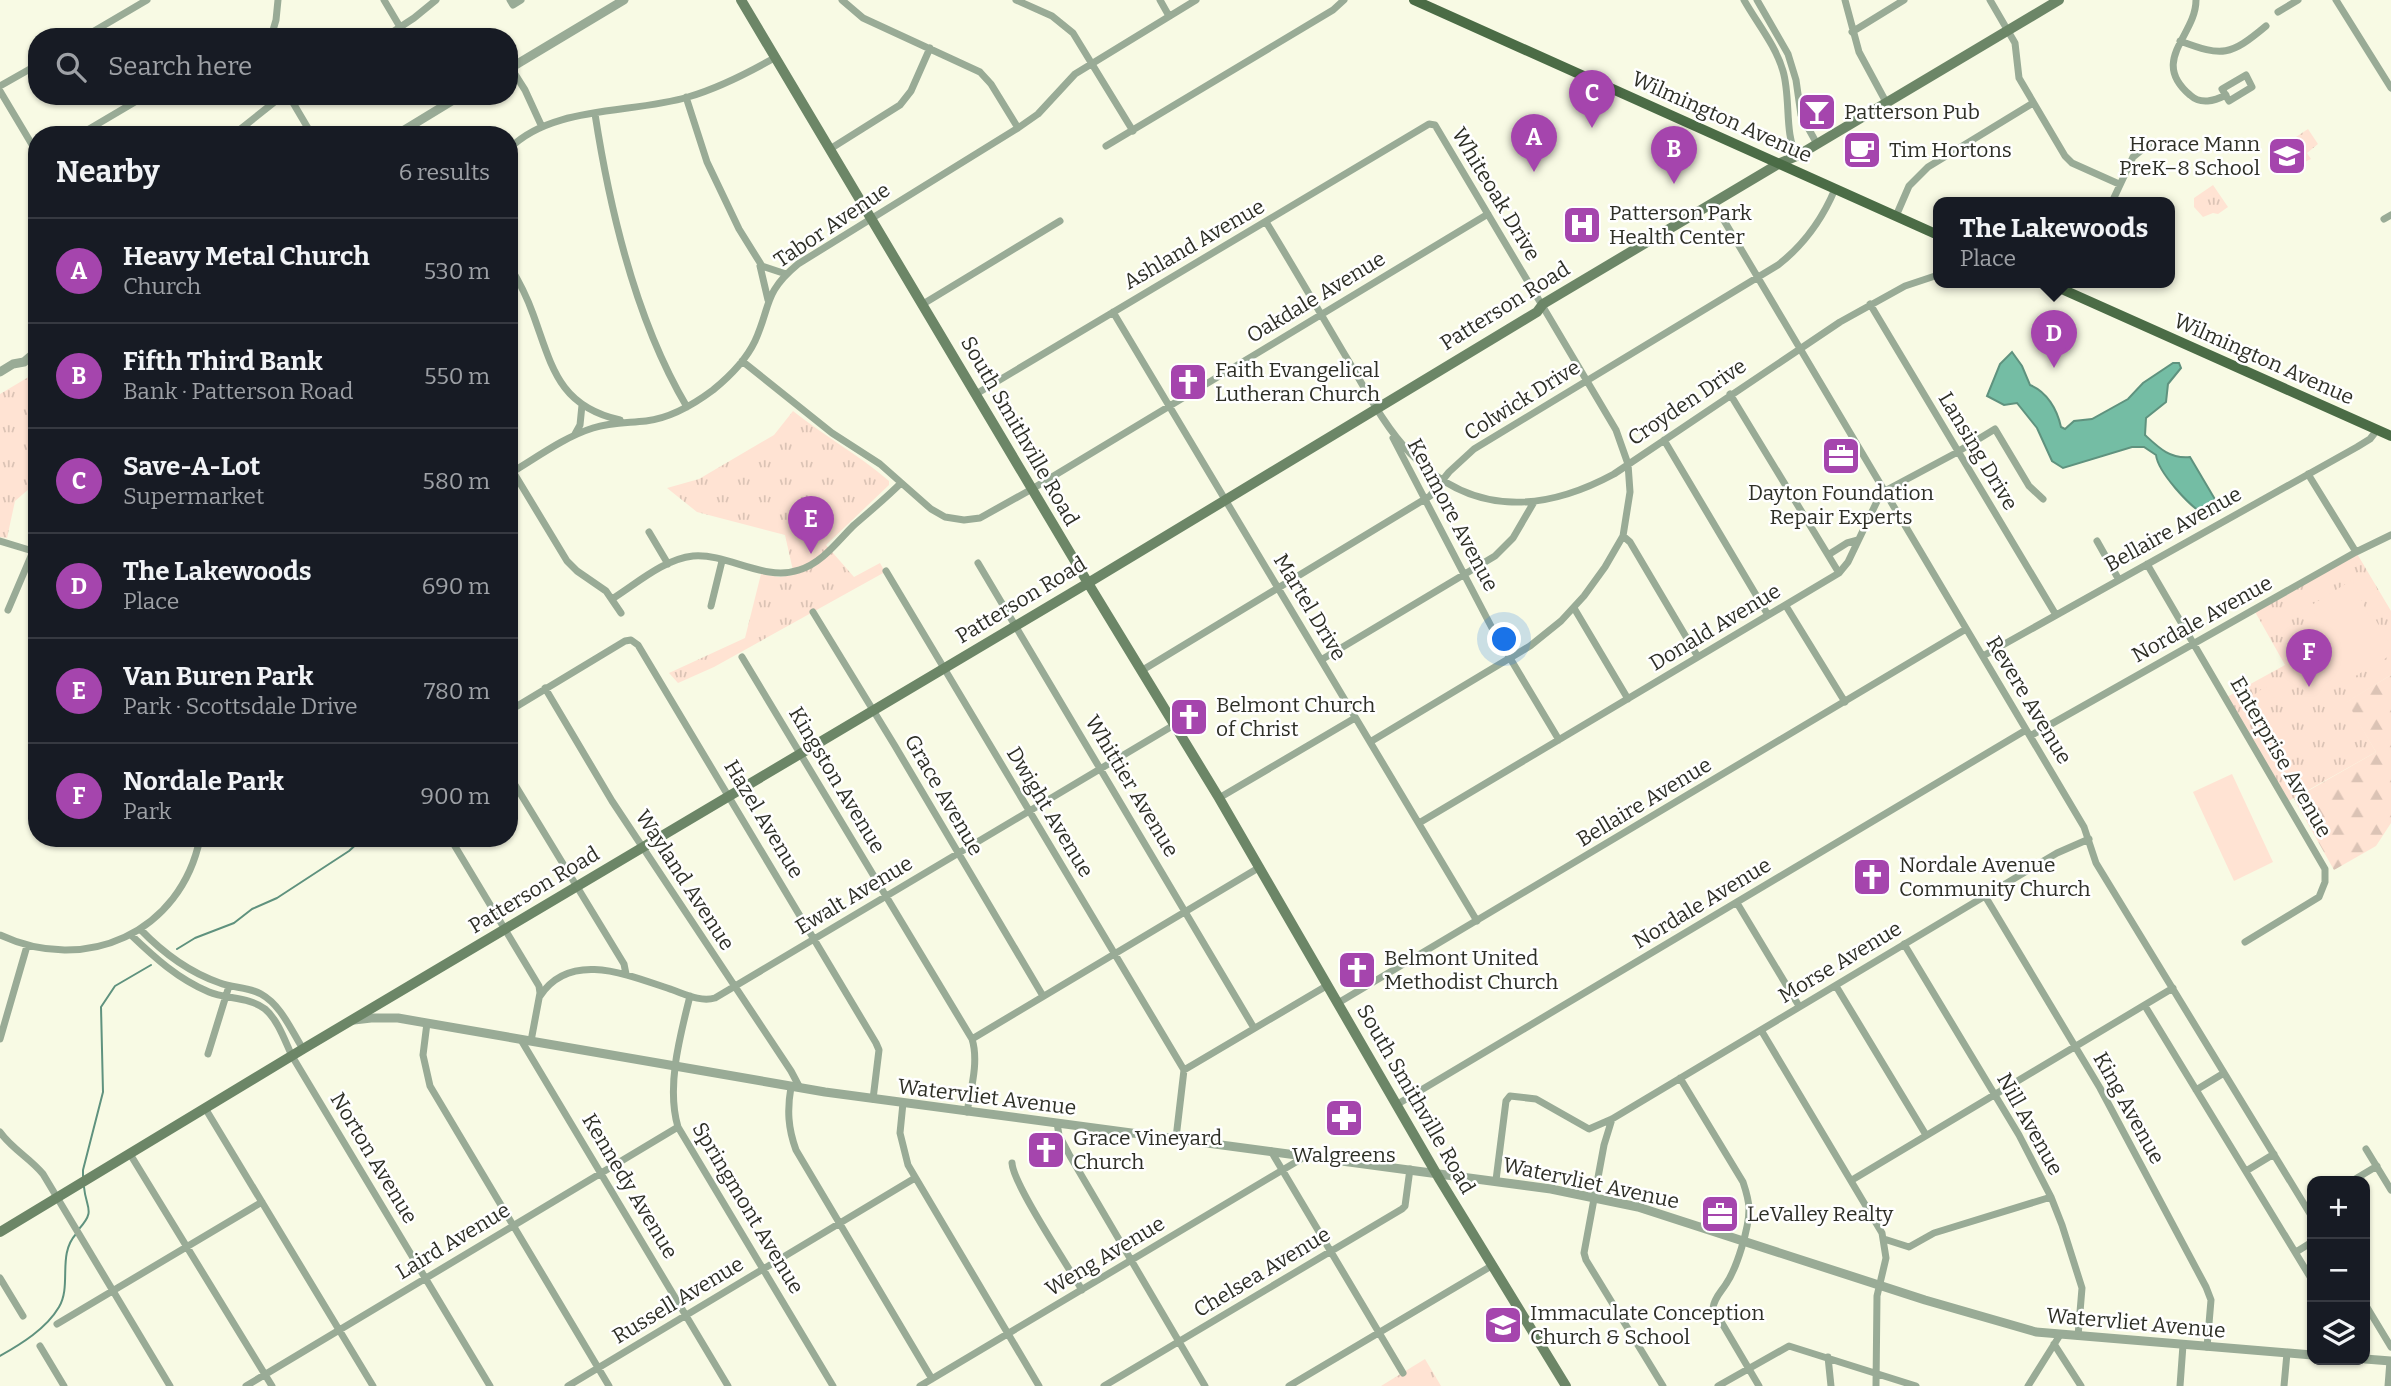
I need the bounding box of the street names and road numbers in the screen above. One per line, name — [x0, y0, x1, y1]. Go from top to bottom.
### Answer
street label: Wilmington Avenue — [1628, 66, 1816, 168]
street label: Whiteoak Drive — [1446, 123, 1546, 265]
street label: Tabor Avenue — [769, 177, 895, 273]
street label: Ashland Avenue — [1119, 193, 1269, 295]
street label: Oakdale Avenue — [1242, 245, 1390, 349]
street label: Patterson Road — [1435, 256, 1575, 356]
street label: Wilmington Avenue — [2170, 308, 2358, 410]
street label: South Smithville Road — [955, 332, 1085, 530]
street label: Croyden Drive — [1623, 353, 1751, 451]
street label: Colwick Drive — [1459, 354, 1585, 446]
street label: Lansing Drive — [1933, 387, 2023, 515]
street label: Kenmore Avenue — [1402, 434, 1504, 596]
street label: Bellaire Avenue — [2100, 481, 2246, 577]
street label: Martel Drive — [1268, 549, 1352, 665]
street label: Patterson Road — [951, 551, 1091, 649]
street label: Nordale Avenue — [2127, 570, 2277, 668]
street label: Donald Avenue — [1645, 578, 1785, 676]
street label: Revere Avenue — [1981, 631, 2077, 769]
street label: Enterprise Avenue — [2224, 672, 2338, 842]
street label: Kingston Avenue — [783, 702, 891, 858]
street label: Whittier Avenue — [1079, 710, 1185, 862]
street label: Grace Avenue — [899, 730, 989, 860]
street label: Dwight Avenue — [1001, 742, 1099, 882]
street label: Bellaire Avenue — [1572, 752, 1716, 852]
street label: Hazel Avenue — [718, 755, 810, 883]
street label: Wayland Avenue — [630, 805, 740, 955]
street label: Patterson Road — [464, 841, 604, 939]
street label: Ewalt Avenue — [791, 850, 917, 940]
street label: Nordale Avenue — [1628, 852, 1776, 954]
street label: Morse Avenue — [1774, 915, 1906, 1009]
street label: South Smithville Road — [1351, 1000, 1481, 1198]
street label: King Avenue — [2088, 1048, 2170, 1168]
street label: Nill Avenue — [1991, 1068, 2069, 1180]
street label: Watervliet Avenue — [896, 1073, 1078, 1121]
street label: Norton Avenue — [325, 1088, 423, 1228]
street label: Kennedy Avenue — [576, 1109, 684, 1263]
street label: Springmont Avenue — [687, 1118, 809, 1298]
street label: Watervliet Avenue — [1500, 1152, 1682, 1214]
street label: Laird Avenue — [391, 1197, 515, 1285]
street label: Weng Avenue — [1041, 1210, 1169, 1302]
street label: Chelsea Avenue — [1189, 1221, 1335, 1323]
street label: Russell Avenue — [608, 1251, 748, 1349]
street label: Watervliet Avenue — [2045, 1302, 2227, 1344]

